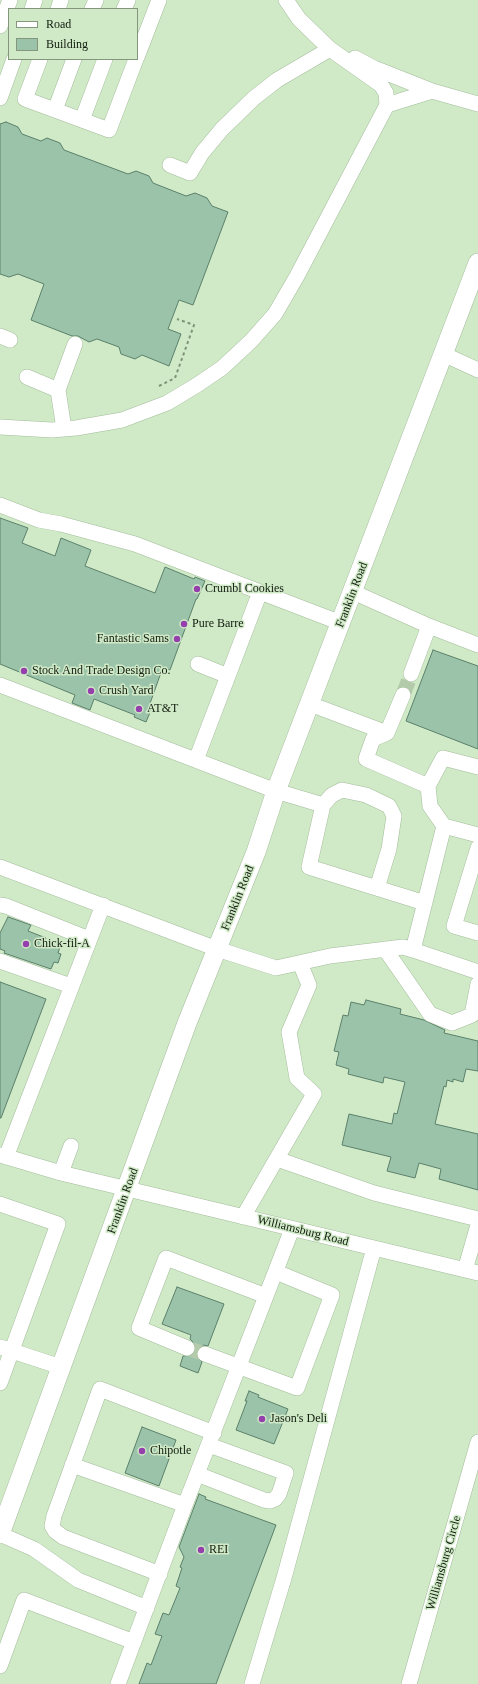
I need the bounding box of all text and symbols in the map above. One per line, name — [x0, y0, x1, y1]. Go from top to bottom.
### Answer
legend — [8, 8, 138, 60]
text: Road — [46, 17, 71, 31]
text: Building — [46, 37, 88, 51]
street label: Franklin Road — [333, 560, 371, 630]
place label: Crumbl Cookies — [205, 582, 284, 596]
marker: Crumbl Cookies — [192, 584, 202, 594]
place label: Pure Barre — [192, 617, 244, 631]
marker: Pure Barre — [179, 619, 189, 629]
place label: Fantastic Sams — [97, 632, 169, 646]
marker: Fantastic Sams — [172, 634, 182, 644]
place label: Stock And Trade Design Co. — [32, 664, 171, 678]
marker: Stock And Trade Design Co. — [19, 666, 29, 676]
place label: Crush Yard — [99, 684, 153, 698]
marker: Crush Yard — [86, 686, 96, 696]
place label: AT&T — [147, 702, 178, 716]
marker: AT&T — [134, 704, 144, 714]
street label: Franklin Road — [218, 863, 258, 933]
place label: Chick-fil-A — [34, 937, 90, 951]
marker: Chick-fil-A — [21, 939, 31, 949]
street label: Franklin Road — [104, 1166, 142, 1236]
street label: Williamsburg Road — [256, 1213, 350, 1249]
place label: Jason's Deli — [270, 1412, 327, 1426]
marker: Jason's Deli — [257, 1414, 267, 1424]
place label: Chipotle — [150, 1444, 191, 1458]
marker: Chipotle — [137, 1446, 147, 1456]
street label: Williamsburg Circle — [424, 1514, 464, 1612]
place label: REI — [209, 1543, 228, 1557]
marker: REI — [196, 1545, 206, 1555]

